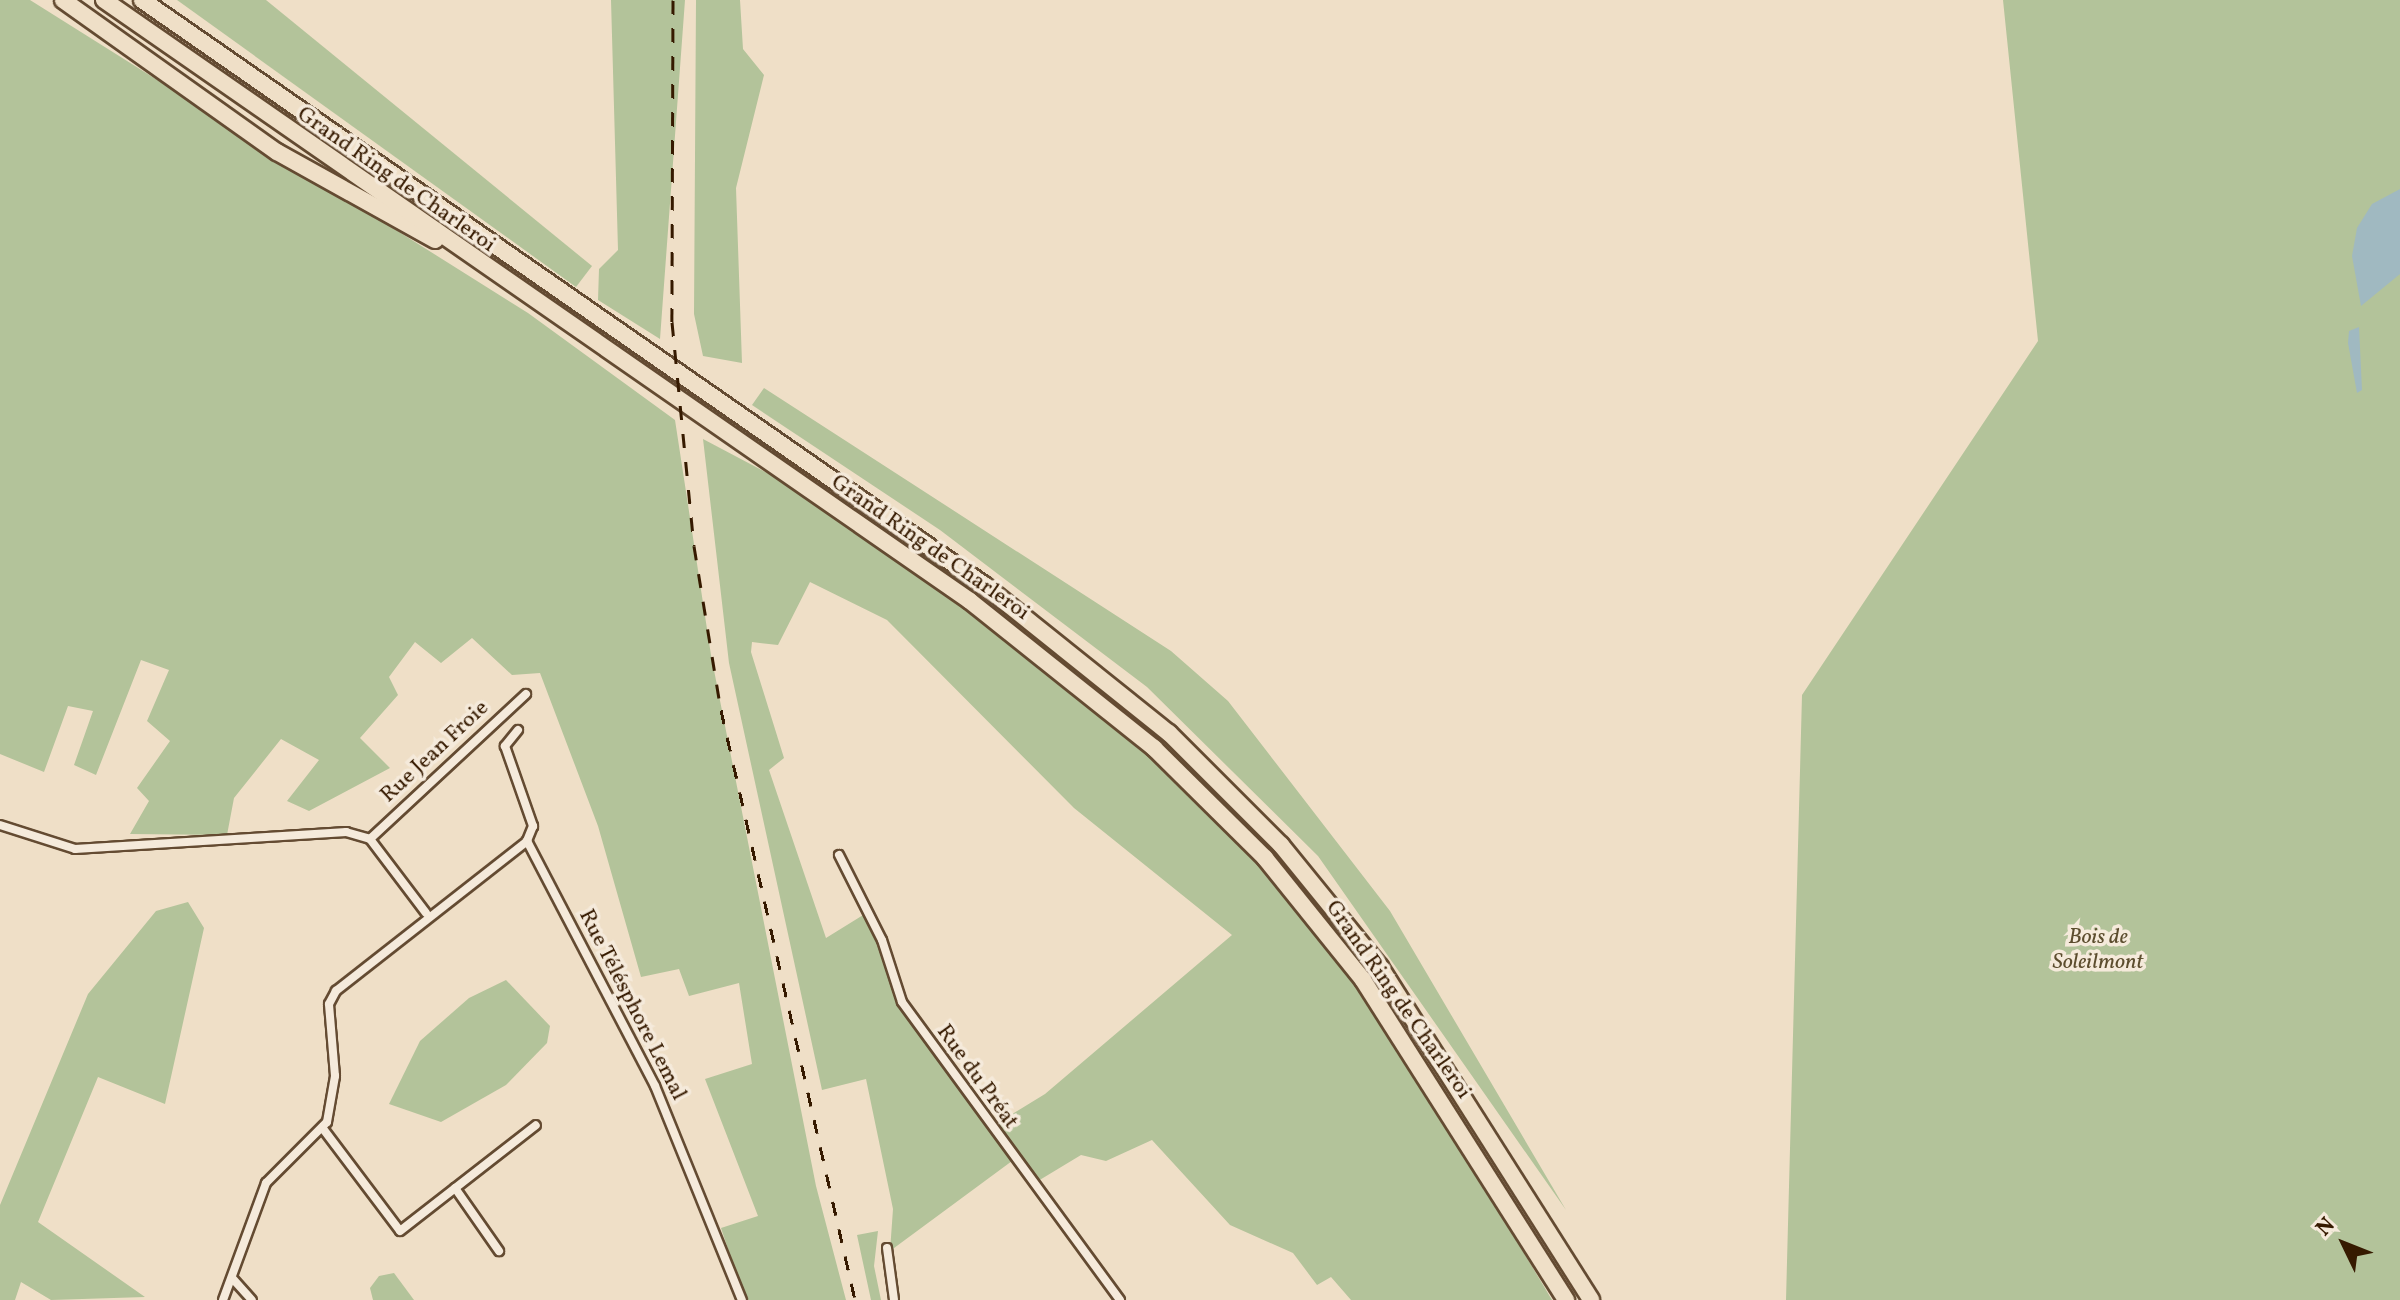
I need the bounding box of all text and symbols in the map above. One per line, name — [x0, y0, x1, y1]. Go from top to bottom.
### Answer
street label: Grand Ring de Charleroi — [292, 101, 500, 259]
street label: Grand Ring de Charleroi — [826, 469, 1034, 627]
street label: Rue Jean Froie — [375, 695, 495, 809]
street label: Grand Ring de Charleroi — [1319, 896, 1477, 1104]
street label: Rue Télésphore Lemal — [572, 905, 692, 1105]
park label: Bois de Soleilmont — [2053, 924, 2143, 976]
street label: Rue du Préat — [930, 1020, 1024, 1134]
north arrow — [2304, 1204, 2384, 1284]
text: N — [2309, 1211, 2343, 1244]

